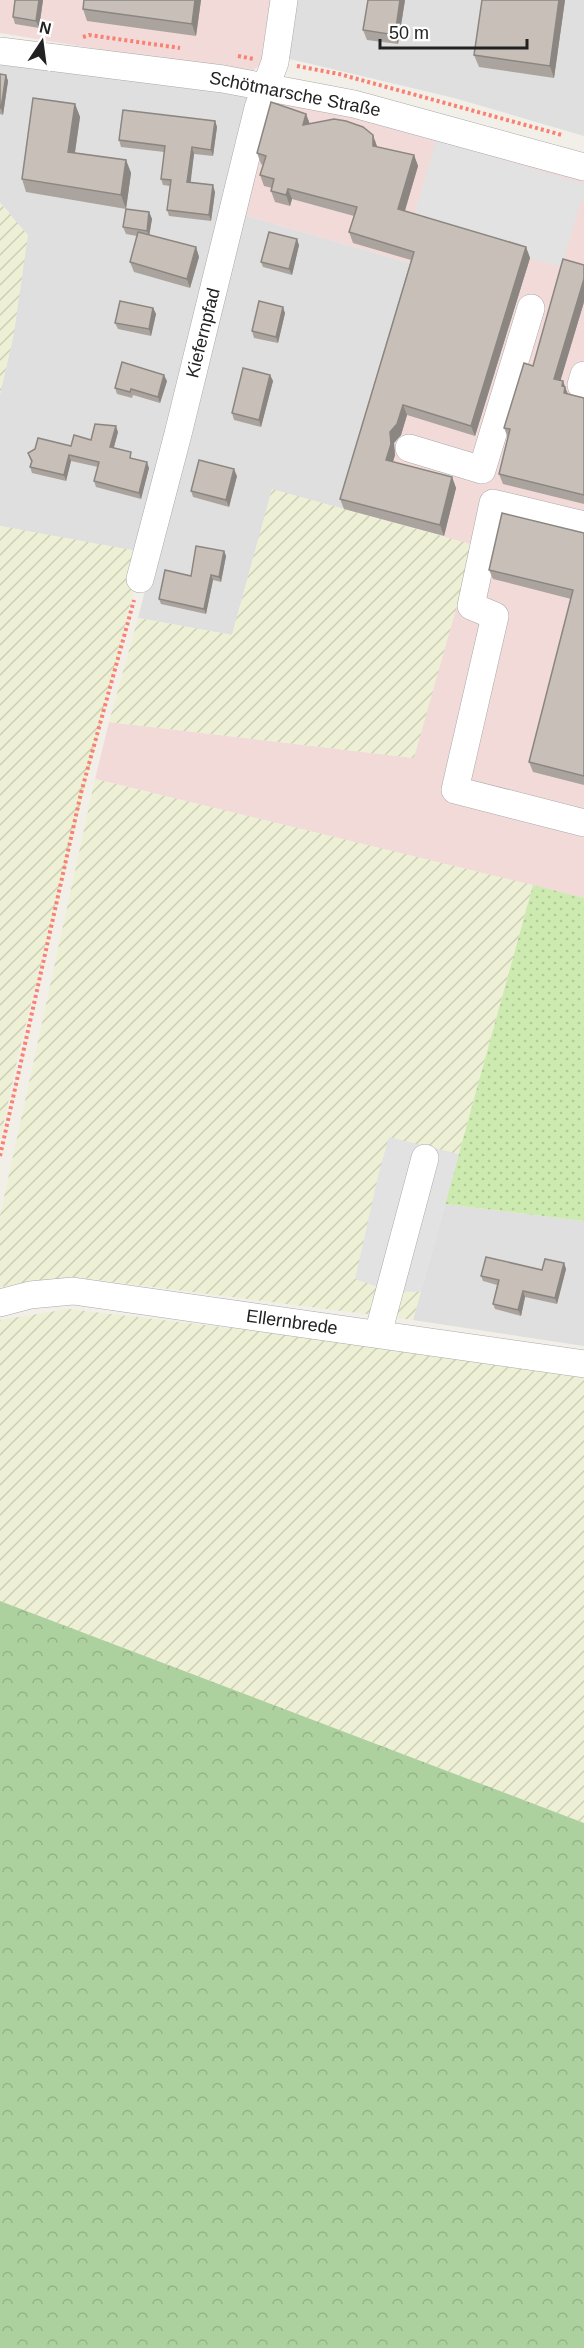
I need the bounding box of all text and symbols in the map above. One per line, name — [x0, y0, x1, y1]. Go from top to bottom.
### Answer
north arrow — [12, 12, 72, 72]
scale bar — [380, 12, 527, 50]
text: N — [38, 18, 53, 37]
text: 50 m — [389, 23, 429, 43]
street label: Schötmarsche Straße — [208, 68, 382, 120]
street label: Kiefernpfad — [182, 286, 224, 380]
street label: Ellernbrede — [245, 1306, 339, 1338]

